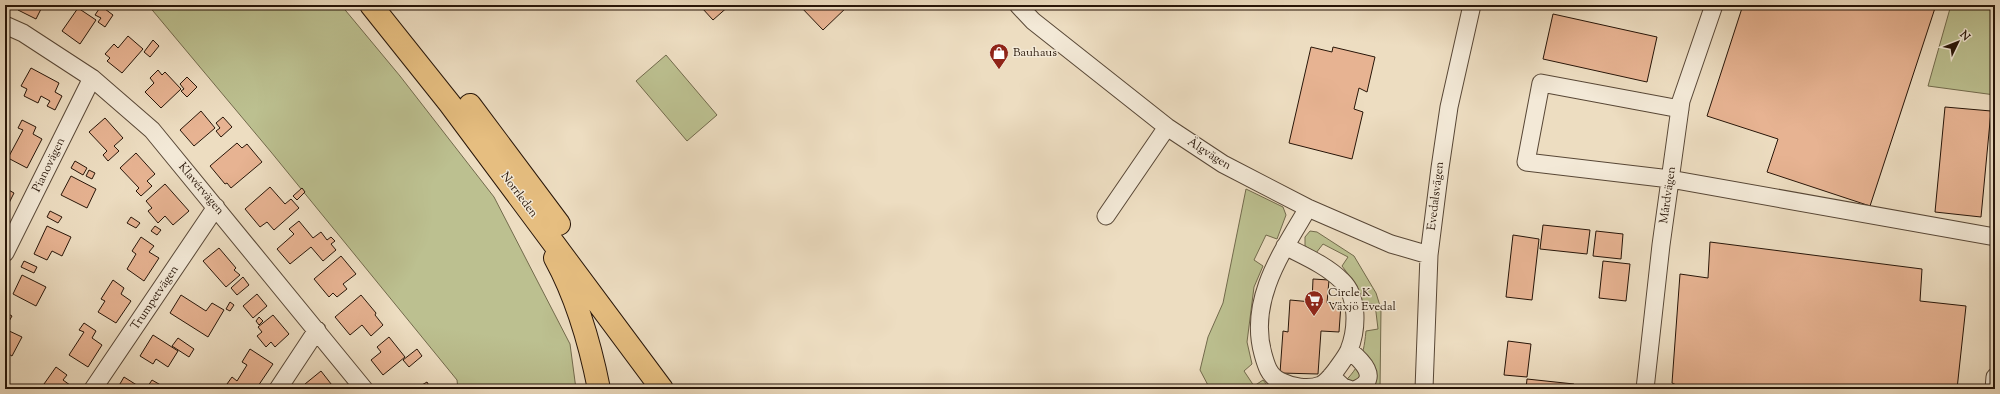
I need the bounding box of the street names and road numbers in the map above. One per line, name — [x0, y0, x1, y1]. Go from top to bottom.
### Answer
street label: Älgvägen — [1183, 133, 1235, 175]
street label: Pianovägen — [28, 135, 70, 195]
street label: Klavérvägen — [174, 159, 228, 219]
street label: Evedalsvägen — [1423, 161, 1449, 231]
street label: Mårdvägen — [1655, 165, 1681, 225]
street label: Norrleden — [496, 168, 542, 222]
street label: Trumpetvägen — [127, 262, 183, 334]

